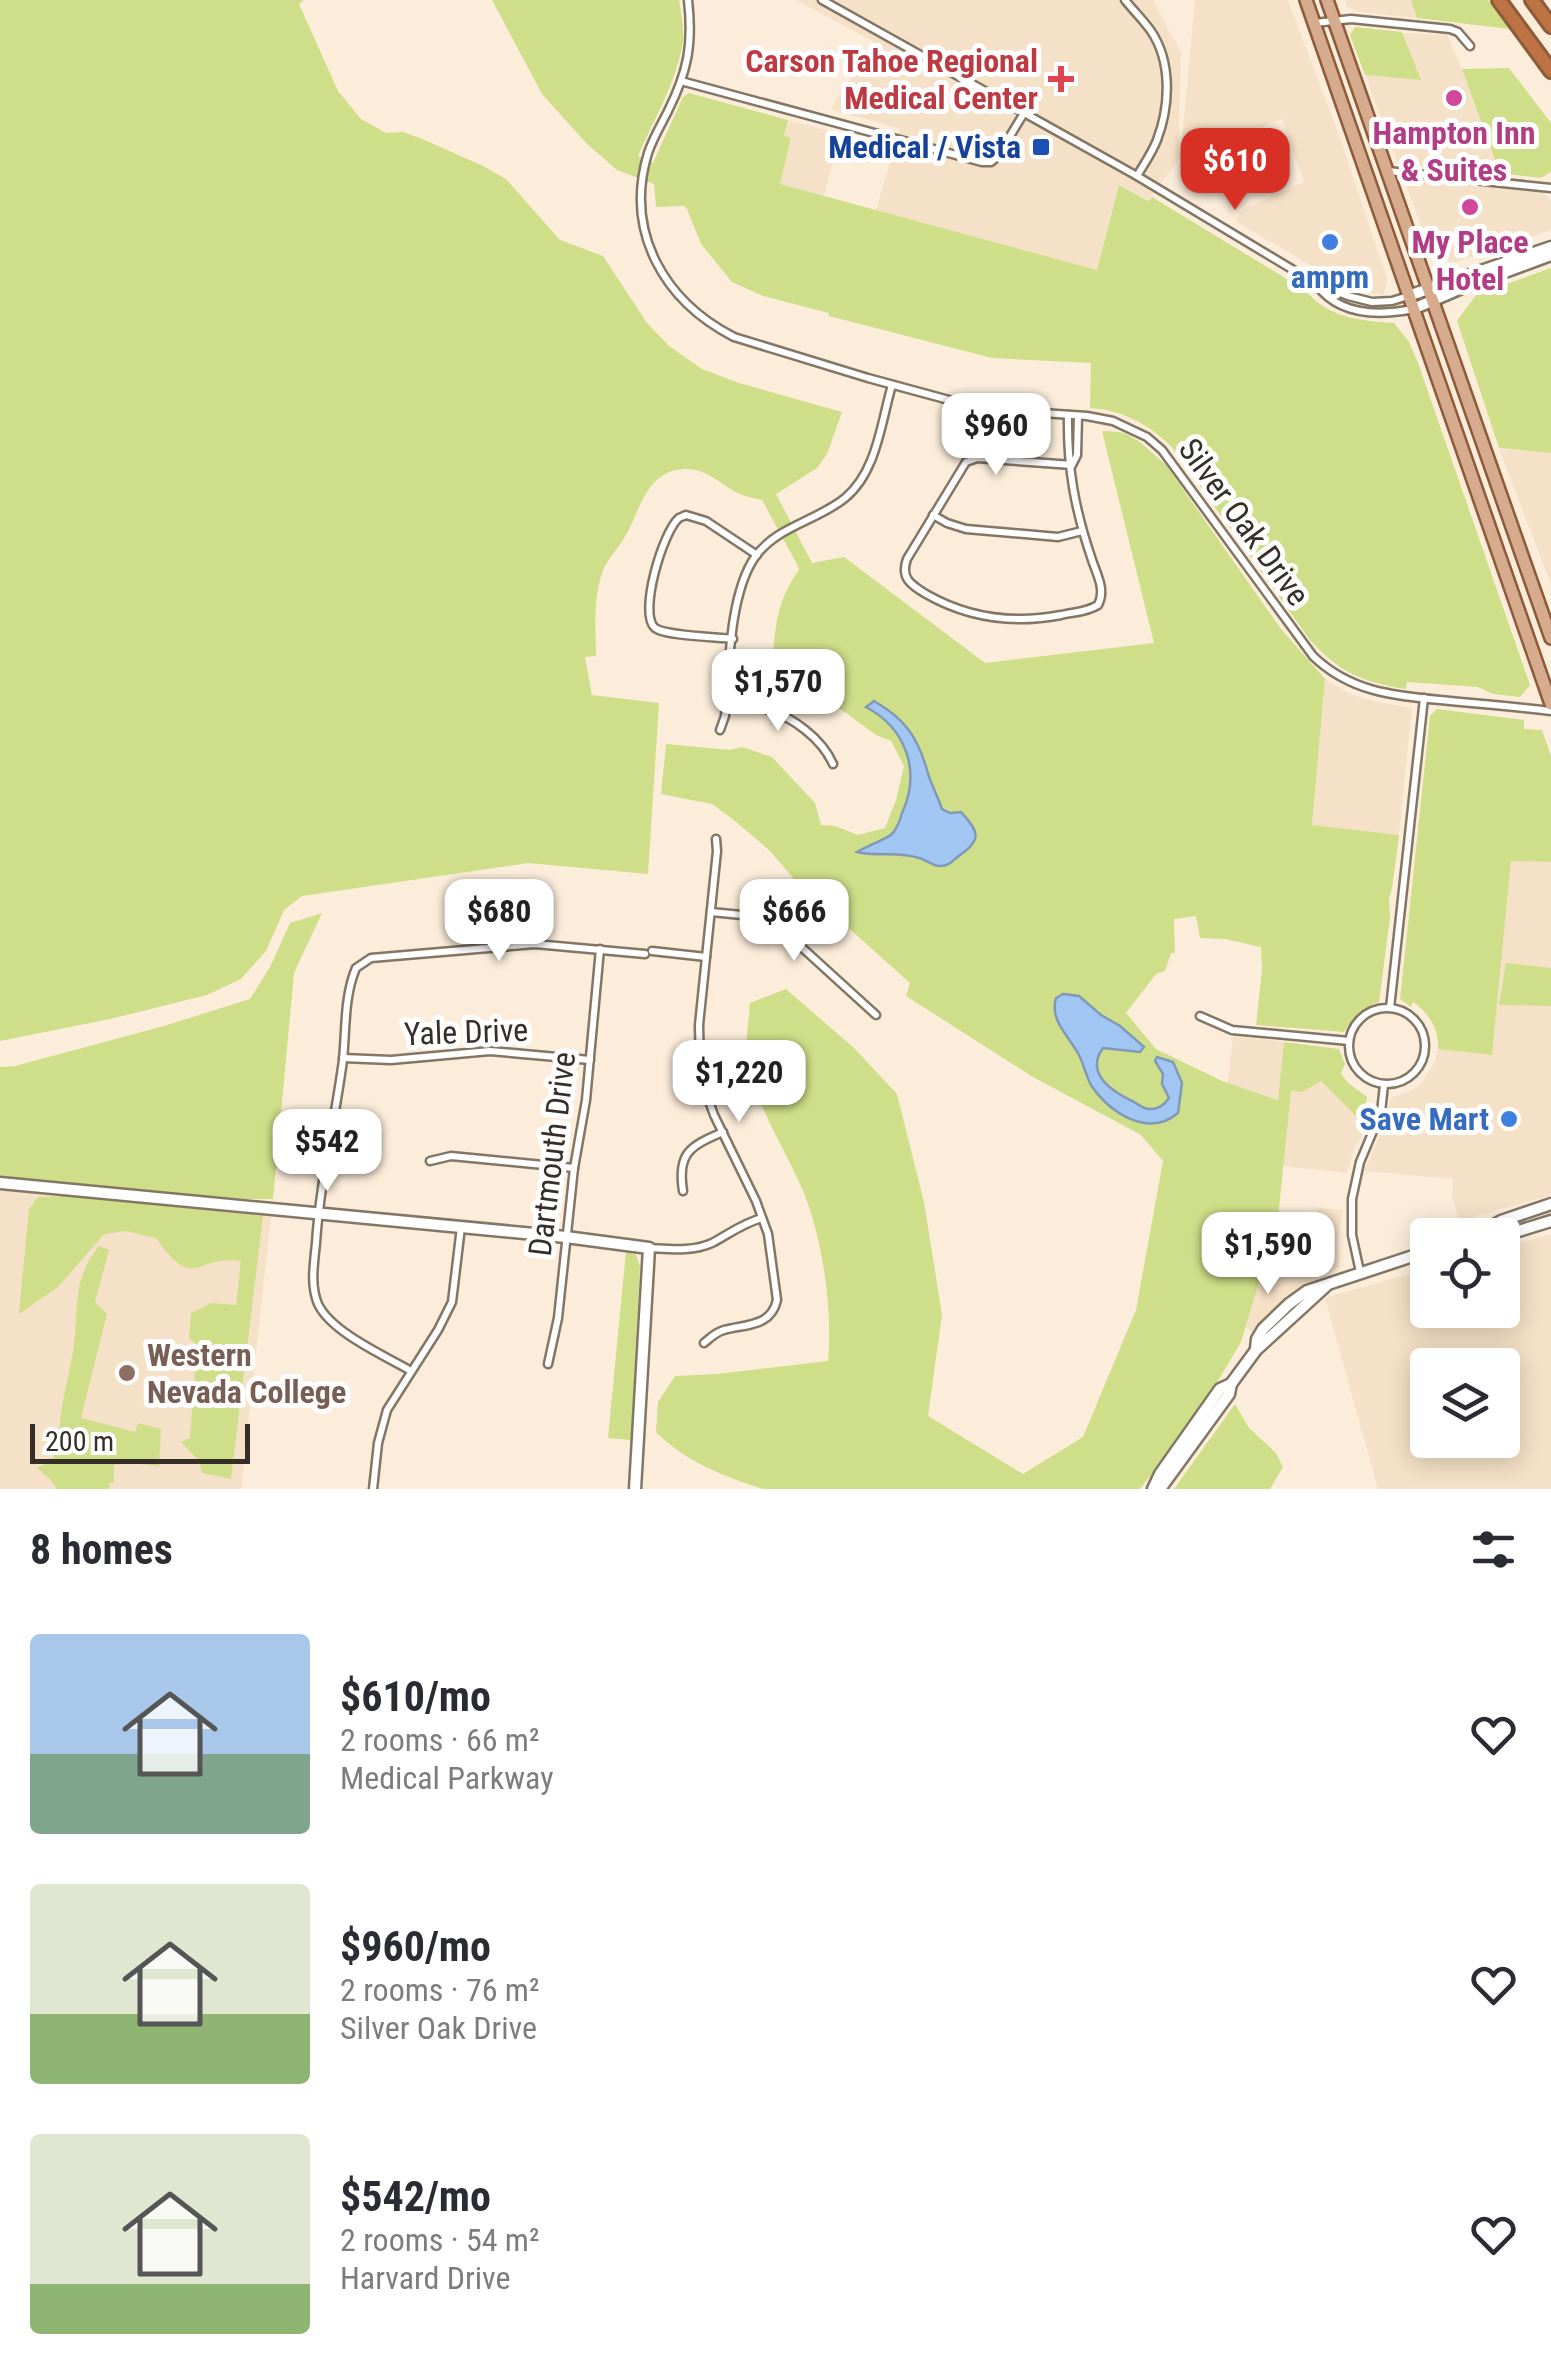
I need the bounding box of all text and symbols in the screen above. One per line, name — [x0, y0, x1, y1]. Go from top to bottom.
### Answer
place label: Carson Tahoe Regional Medical Center — [745, 42, 1038, 117]
marker: Carson Tahoe Regional Medical Center — [1048, 66, 1074, 92]
marker: Hampton Inn & Suites — [1443, 87, 1465, 109]
place label: Hampton Inn & Suites — [1373, 114, 1535, 189]
place label: Medical / Vista — [828, 128, 1021, 166]
pin: $610 — [1176, 128, 1294, 213]
marker: Medical / Vista — [1030, 136, 1052, 158]
text: $610 — [1203, 141, 1267, 179]
marker: My Place Hotel — [1459, 196, 1481, 218]
place label: My Place Hotel — [1411, 223, 1529, 298]
marker: ampm — [1319, 231, 1341, 253]
place label: ampm — [1291, 258, 1369, 296]
pin: $960 — [937, 393, 1055, 478]
text: $960 — [964, 406, 1028, 444]
street label: Silver Oak Drive — [1171, 431, 1317, 613]
pin: $1,570 — [697, 649, 859, 734]
text: $1,570 — [734, 662, 822, 700]
pin: $680 — [440, 879, 558, 964]
pin: $666 — [735, 879, 853, 964]
text: $680 — [467, 892, 531, 930]
text: $666 — [762, 892, 826, 930]
street label: Yale Drive — [403, 1011, 529, 1053]
pin: $1,220 — [658, 1040, 820, 1125]
street label: Dartmouth Drive — [521, 1050, 583, 1258]
text: $1,220 — [695, 1053, 783, 1091]
place label: Save Mart — [1360, 1100, 1489, 1138]
marker: Save Mart — [1498, 1108, 1520, 1130]
pin: $542 — [268, 1109, 386, 1194]
text: $542 — [295, 1122, 359, 1160]
pin: $1,590 — [1187, 1212, 1349, 1297]
map controls — [1410, 1218, 1520, 1458]
button: locate — [1410, 1218, 1520, 1328]
text: $1,590 — [1224, 1225, 1312, 1263]
place label: Western Nevada College — [147, 1336, 346, 1411]
button: layers — [1410, 1348, 1520, 1458]
marker: Western Nevada College — [116, 1362, 138, 1384]
scale bar — [30, 1419, 250, 1464]
text: 200 m — [45, 1425, 114, 1458]
icon: filters — [1466, 1522, 1521, 1577]
text: 8 homes — [30, 1525, 173, 1574]
text: $610/mo — [340, 1672, 491, 1721]
icon: home — [110, 1674, 230, 1794]
icon: heart — [1466, 1707, 1521, 1762]
text: 2 rooms · 66 m² — [340, 1721, 539, 1759]
text: Medical Parkway — [340, 1759, 553, 1797]
text: $960/mo — [340, 1922, 491, 1971]
icon: home — [110, 1924, 230, 2044]
icon: heart — [1466, 1957, 1521, 2012]
text: 2 rooms · 76 m² — [340, 1971, 539, 2009]
text: Silver Oak Drive — [340, 2009, 537, 2047]
text: $542/mo — [340, 2172, 491, 2221]
icon: home — [110, 2174, 230, 2294]
icon: heart — [1466, 2207, 1521, 2262]
text: 2 rooms · 54 m² — [340, 2221, 539, 2259]
text: Harvard Drive — [340, 2259, 511, 2297]

